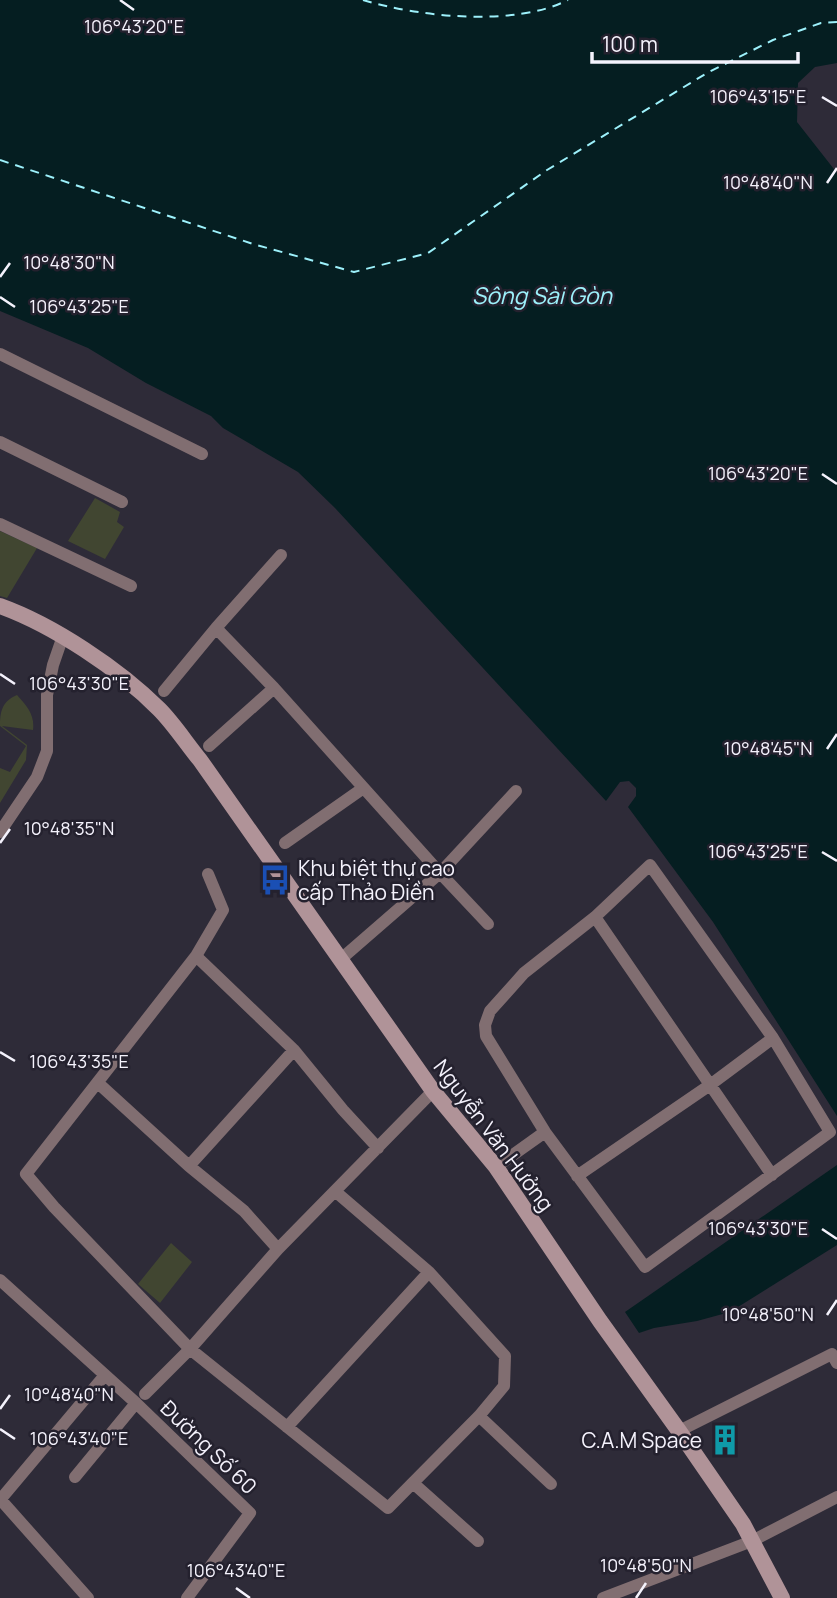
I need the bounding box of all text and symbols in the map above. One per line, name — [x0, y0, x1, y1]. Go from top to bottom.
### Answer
text: 106°43'20"E — [84, 14, 184, 38]
scale bar — [592, 21, 798, 65]
text: 100 m — [602, 30, 658, 58]
text: 106°43'15"E — [710, 84, 806, 108]
text: 10°48'40"N — [723, 170, 813, 194]
text: 10°48'30"N — [23, 250, 115, 274]
water label: Sông Sài Gòn — [472, 279, 613, 311]
text: 106°43'25"E — [29, 294, 129, 318]
text: 106°43'20"E — [708, 461, 808, 485]
text: 106°43'30"E — [29, 671, 129, 695]
text: 10°48'45"N — [723, 736, 813, 760]
text: 10°48'35"N — [24, 816, 114, 840]
text: 106°43'25"E — [708, 839, 808, 863]
place label: Khu biệt thự cao cấp Thảo Điền — [298, 854, 455, 906]
bus stop icon: Khu biệt thự cao cấp Thảo Điền — [258, 863, 292, 897]
text: 106°43'35"E — [29, 1049, 129, 1073]
street label: Nguyễn Văn Hưởng — [428, 1054, 560, 1216]
text: 106°43'30"E — [708, 1216, 808, 1240]
text: 10°48'50"N — [722, 1302, 814, 1326]
text: 10°48'40"N — [24, 1382, 114, 1406]
street label: Đường Số 60 — [155, 1394, 263, 1500]
building icon: C.A.M Space — [708, 1423, 742, 1457]
text: 106°43'40"E — [30, 1426, 128, 1450]
place label: C.A.M Space — [582, 1426, 702, 1454]
text: 10°48'50"N — [600, 1553, 692, 1577]
text: 106°43'40"E — [187, 1558, 285, 1582]

